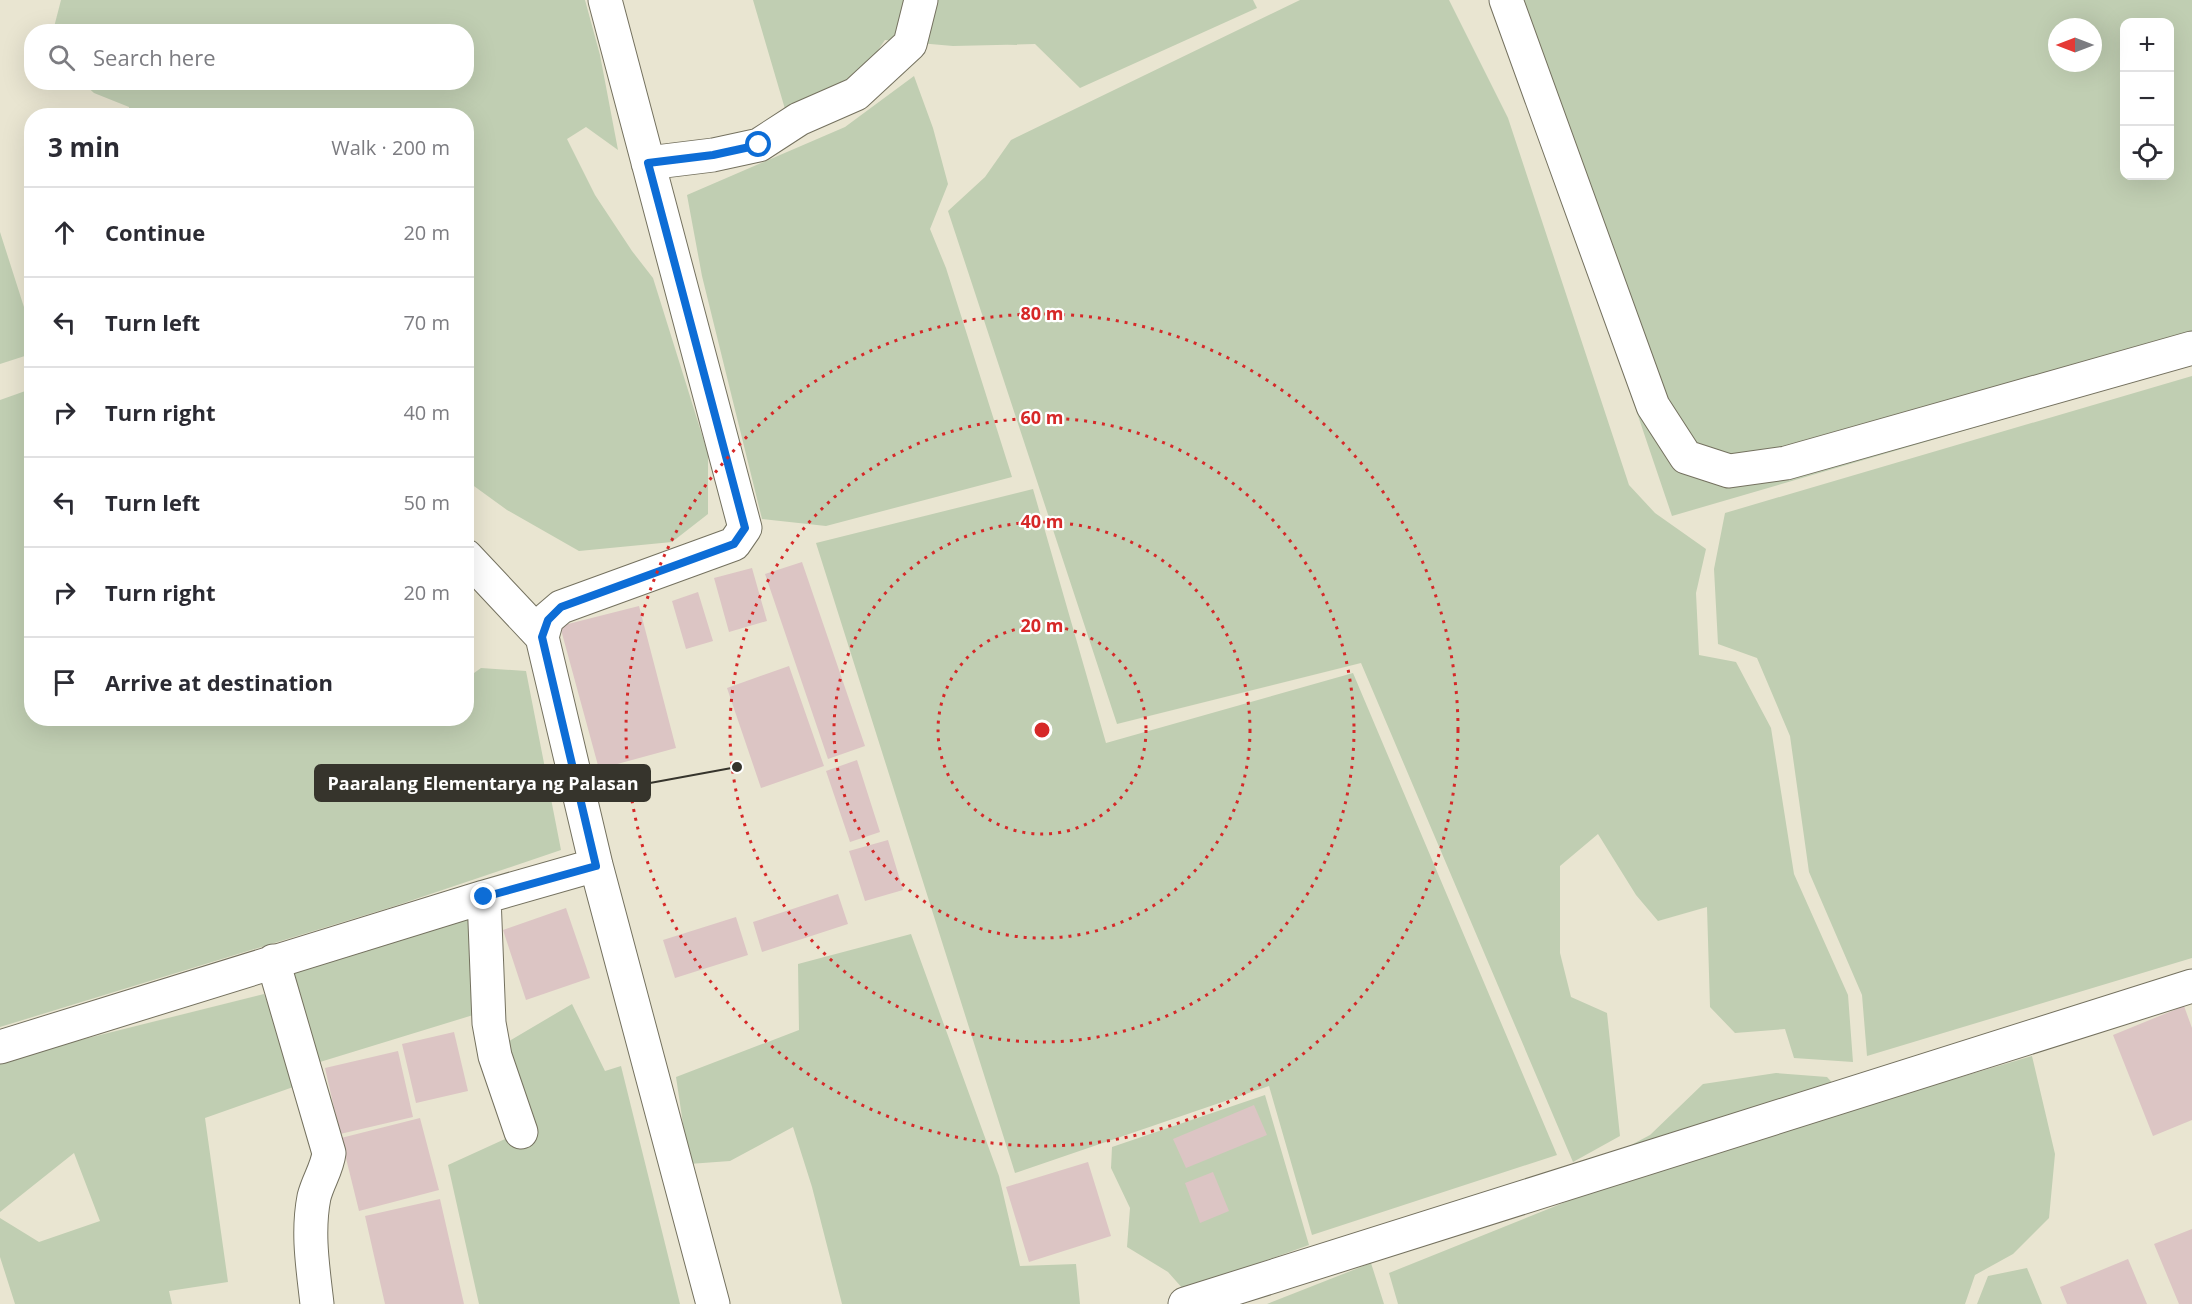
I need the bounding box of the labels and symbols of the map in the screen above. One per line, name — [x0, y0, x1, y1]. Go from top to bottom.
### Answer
north arrow — [2048, 18, 2102, 72]
route start — [745, 131, 771, 157]
text: 80 m — [1021, 301, 1063, 325]
text: 60 m — [1021, 405, 1063, 429]
text: 40 m — [1021, 509, 1063, 533]
text: 20 m — [1021, 613, 1063, 637]
centre of rings — [1032, 720, 1052, 740]
callout: Paaralang Elementarya ng Palasan — [315, 765, 650, 801]
text: Paaralang Elementarya ng Palasan — [328, 771, 639, 795]
route end — [470, 883, 496, 909]

